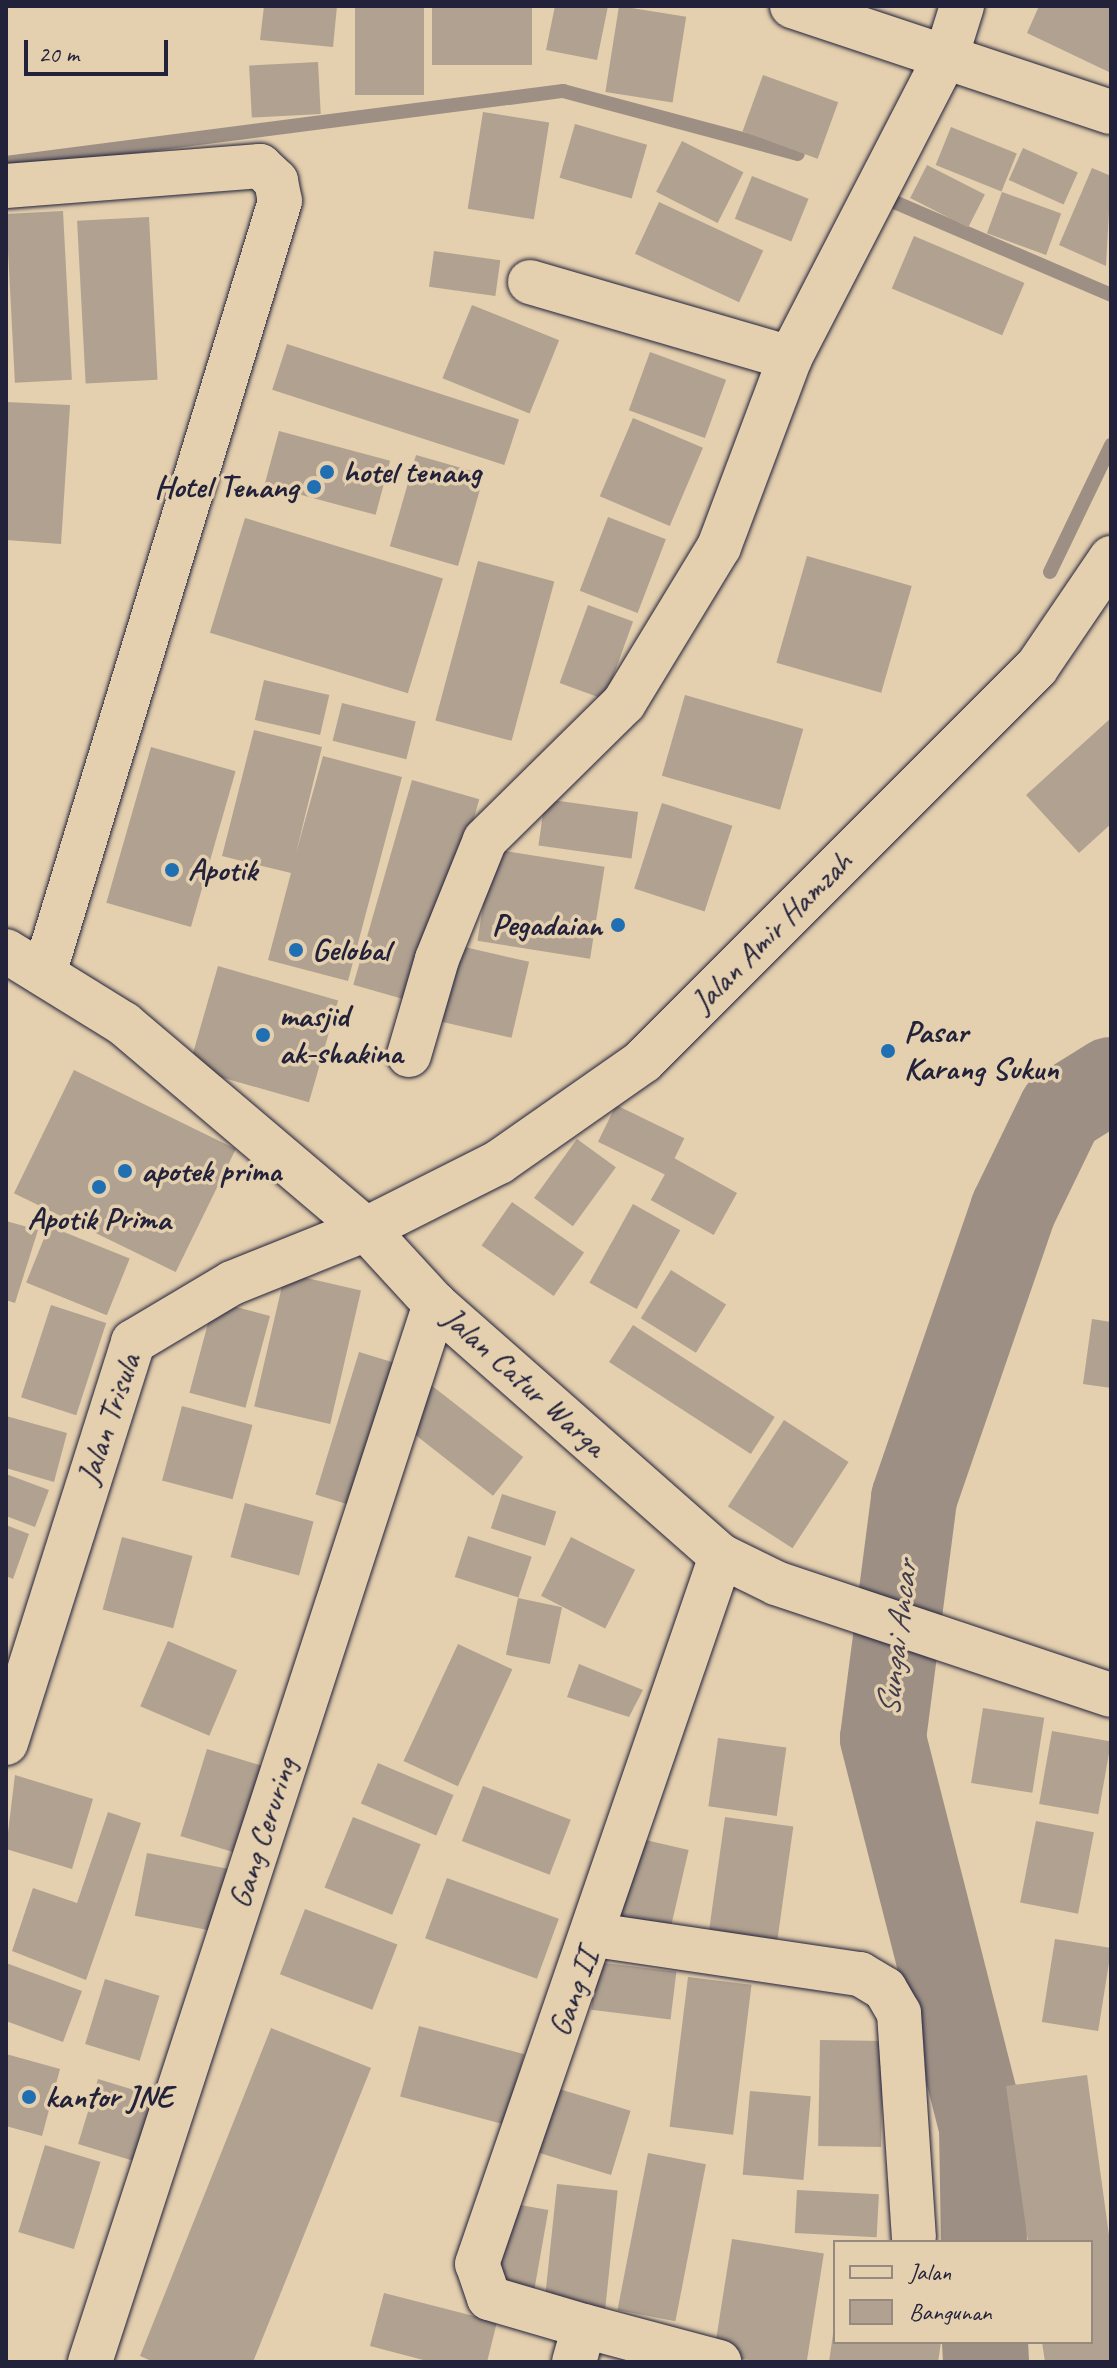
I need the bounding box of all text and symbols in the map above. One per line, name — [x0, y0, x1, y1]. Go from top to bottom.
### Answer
scale bar — [28, 24, 172, 74]
text: 20 m — [38, 39, 79, 69]
place label: hotel tenang — [343, 453, 480, 491]
marker: hotel tenang — [318, 463, 336, 481]
place label: Hotel Tenang — [157, 468, 298, 506]
marker: Hotel Tenang — [305, 478, 323, 496]
street label: Jalan Amir Hamzah — [684, 844, 860, 1020]
place label: Apotik — [188, 851, 257, 889]
marker: Apotik — [163, 861, 181, 879]
place label: Pegadaian — [492, 906, 602, 944]
marker: Pegadaian — [609, 916, 627, 934]
place label: Gelobal — [312, 931, 389, 969]
marker: Gelobal — [287, 941, 305, 959]
place label: masjid ak-shakina — [279, 998, 402, 1073]
place label: Pasar Karang Sukun — [904, 1014, 1058, 1089]
marker: masjid ak-shakina — [254, 1026, 272, 1044]
marker: Pasar Karang Sukun — [879, 1042, 897, 1060]
place label: apotek prima — [141, 1152, 281, 1190]
marker: apotek prima — [116, 1162, 134, 1180]
marker: Apotik Prima — [90, 1178, 108, 1196]
place label: Apotik Prima — [28, 1200, 170, 1238]
street label: Jalan Catur Warga — [434, 1298, 614, 1466]
street label: Jalan Trisula — [69, 1349, 149, 1489]
water label: Sungai Ancar — [866, 1560, 926, 1718]
street label: Gang Ceruring — [221, 1753, 305, 1913]
street label: Gang II — [541, 1944, 607, 2042]
place label: kantor JNE — [45, 2078, 173, 2116]
marker: kantor JNE — [20, 2088, 38, 2106]
legend — [833, 2240, 1093, 2344]
text: Jalan — [909, 2257, 951, 2287]
text: Bangunan — [909, 2297, 992, 2327]

